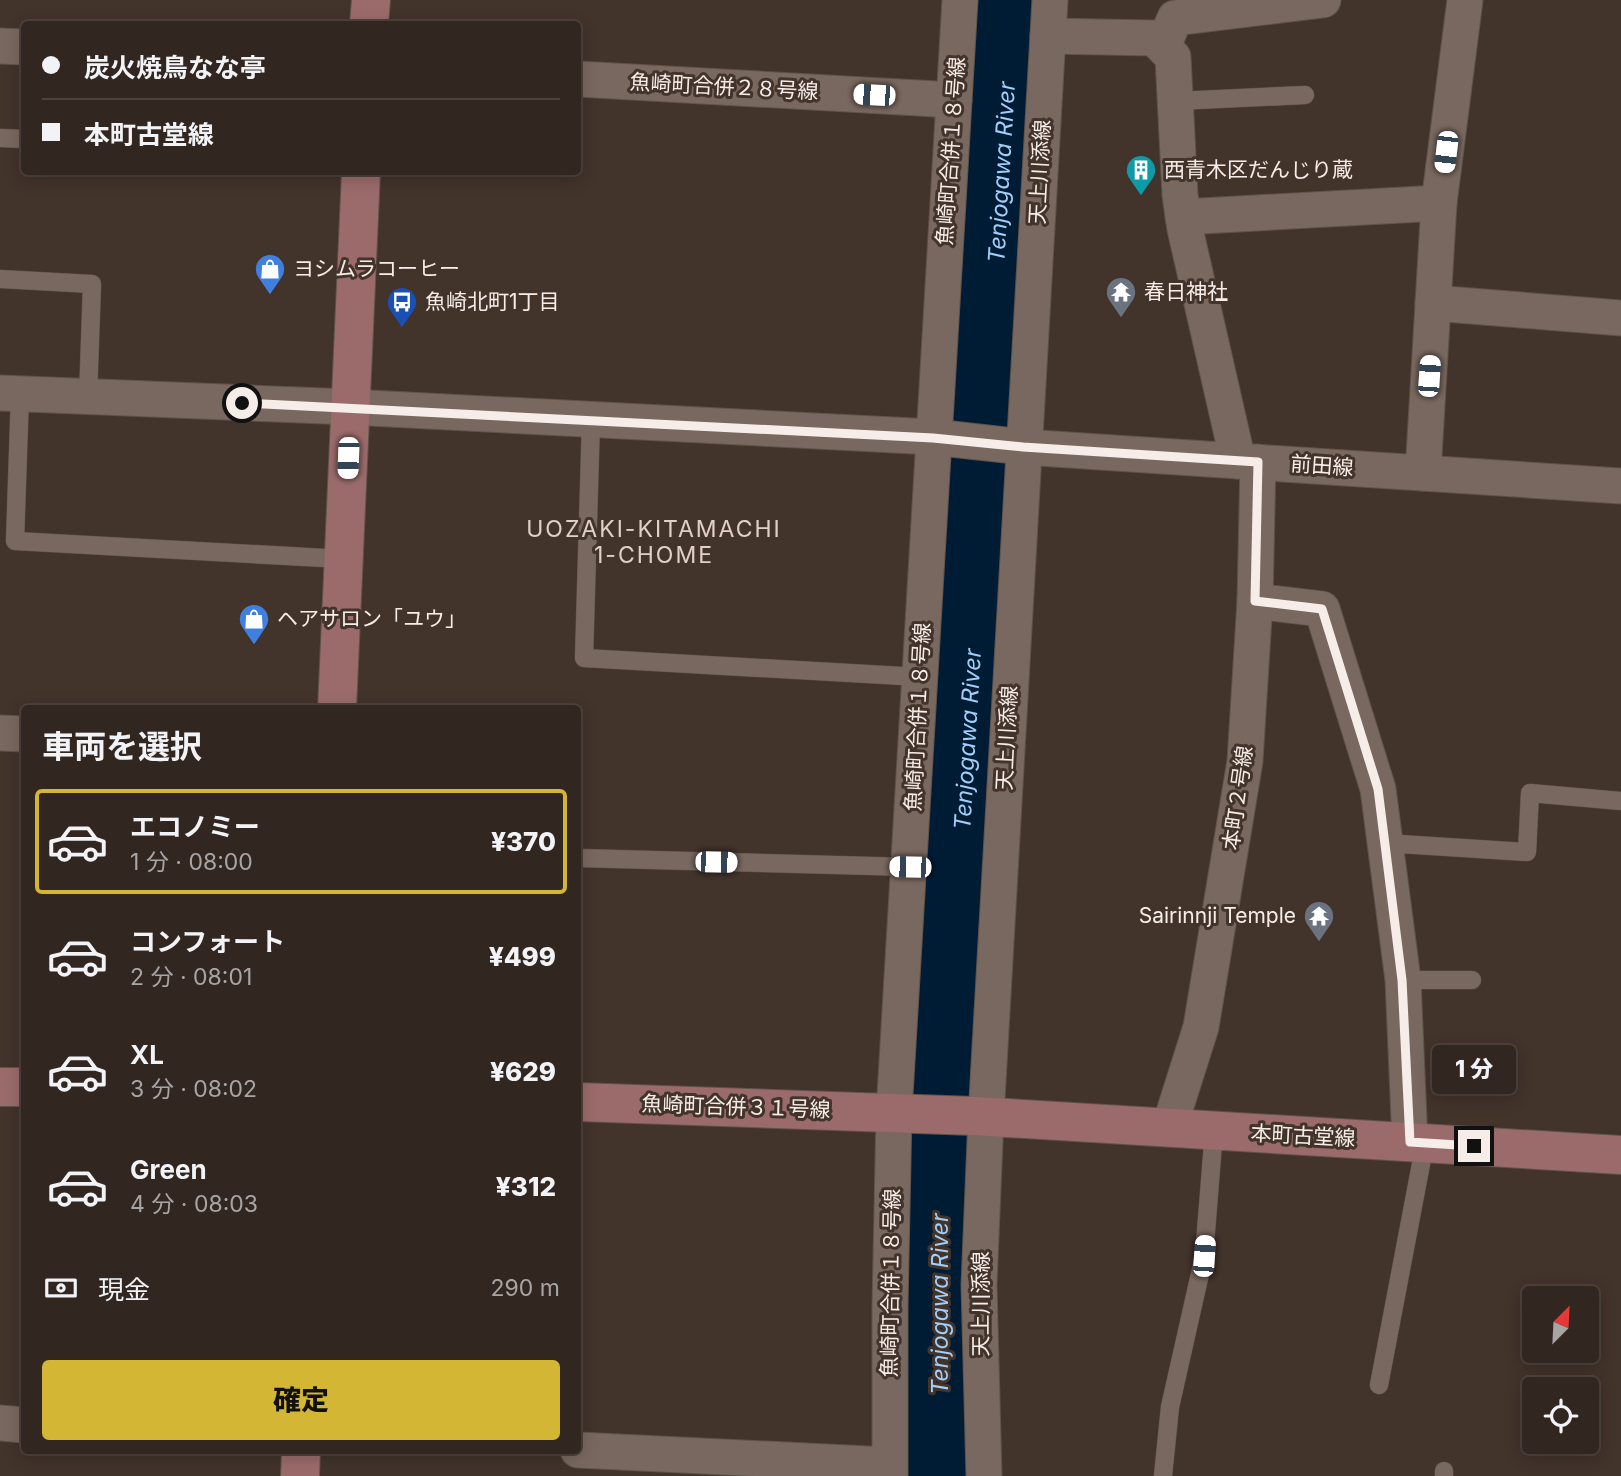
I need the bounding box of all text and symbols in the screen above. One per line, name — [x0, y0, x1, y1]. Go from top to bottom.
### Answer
text: 炭火焼鳥なな亭 — [84, 52, 266, 83]
street label: 魚崎町合併１８号線 — [931, 56, 970, 246]
street label: 魚崎町合併２８号線 — [629, 69, 819, 104]
water label: Tenjogawa River — [982, 79, 1021, 264]
car — [853, 83, 896, 107]
text: 本町古堂線 — [84, 119, 214, 150]
street label: 天上川添線 — [1024, 119, 1055, 225]
car — [1434, 130, 1459, 174]
building icon: 西青木区だんじり蔵 — [1124, 153, 1158, 197]
place label: 西青木区だんじり蔵 — [1164, 157, 1353, 182]
shop icon: ヨシムラコーヒー — [253, 252, 287, 296]
place label: ヨシムラコーヒー — [293, 256, 460, 281]
temple icon: 春日神社 — [1104, 275, 1138, 319]
place label: 春日神社 — [1144, 279, 1228, 304]
bus stop icon: 魚崎北町1丁目 — [385, 285, 419, 329]
place label: 魚崎北町1丁目 — [425, 289, 560, 314]
car — [1418, 354, 1441, 398]
route start — [226, 387, 258, 419]
car — [337, 437, 360, 479]
street label: 前田線 — [1290, 451, 1354, 480]
district label: UOZAKI-KITAMACHI 1-CHOME — [526, 515, 782, 569]
shop icon: ヘアサロン「ユウ」 — [237, 602, 271, 646]
place label: ヘアサロン「ユウ」 — [277, 606, 466, 631]
street label: 魚崎町合併１８号線 — [900, 622, 935, 812]
water label: Tenjogawa River — [948, 646, 987, 831]
street label: 天上川添線 — [991, 685, 1022, 791]
text: 車両を選択 — [42, 727, 202, 766]
street label: 本町２号線 — [1218, 744, 1257, 852]
icon: car — [46, 810, 109, 873]
text: エコノミー — [130, 811, 260, 842]
text: ¥370 — [491, 826, 556, 857]
text: 1 分 · 08:00 — [130, 848, 253, 876]
car — [695, 851, 738, 873]
car — [889, 856, 932, 878]
temple icon: Sairinnji Temple — [1302, 899, 1336, 943]
place label: Sairinnji Temple — [1139, 903, 1296, 928]
icon: car — [46, 925, 109, 988]
text: コンフォート — [130, 926, 285, 957]
text: ¥499 — [489, 941, 556, 972]
text: 2 分 · 08:01 — [130, 963, 252, 991]
text: XL — [130, 1039, 164, 1070]
icon: car — [46, 1040, 109, 1103]
callout: 1 分 — [1432, 1044, 1516, 1094]
text: 1 分 — [1455, 1055, 1493, 1083]
text: ¥629 — [490, 1056, 556, 1087]
text: 3 分 · 08:02 — [130, 1075, 257, 1103]
street label: 魚崎町合併３１号線 — [641, 1091, 831, 1122]
street label: 本町古堂線 — [1250, 1120, 1356, 1151]
route end — [1458, 1130, 1490, 1162]
text: Green — [130, 1154, 207, 1185]
icon: car — [46, 1155, 109, 1218]
text: ¥312 — [496, 1171, 556, 1202]
street label: 魚崎町合併１８号線 — [876, 1188, 905, 1378]
text: 4 分 · 08:03 — [130, 1190, 258, 1218]
water label: Tenjogawa River — [926, 1212, 954, 1395]
car — [1193, 1234, 1216, 1278]
street label: 天上川添線 — [968, 1252, 993, 1357]
icon: cash — [42, 1269, 80, 1307]
text: 現金 — [98, 1274, 150, 1305]
text: 290 m — [491, 1274, 560, 1302]
north arrow — [1522, 1286, 1600, 1363]
map controls — [1522, 1286, 1599, 1454]
button: 確定 — [42, 1360, 560, 1440]
button: locate — [1522, 1377, 1599, 1454]

